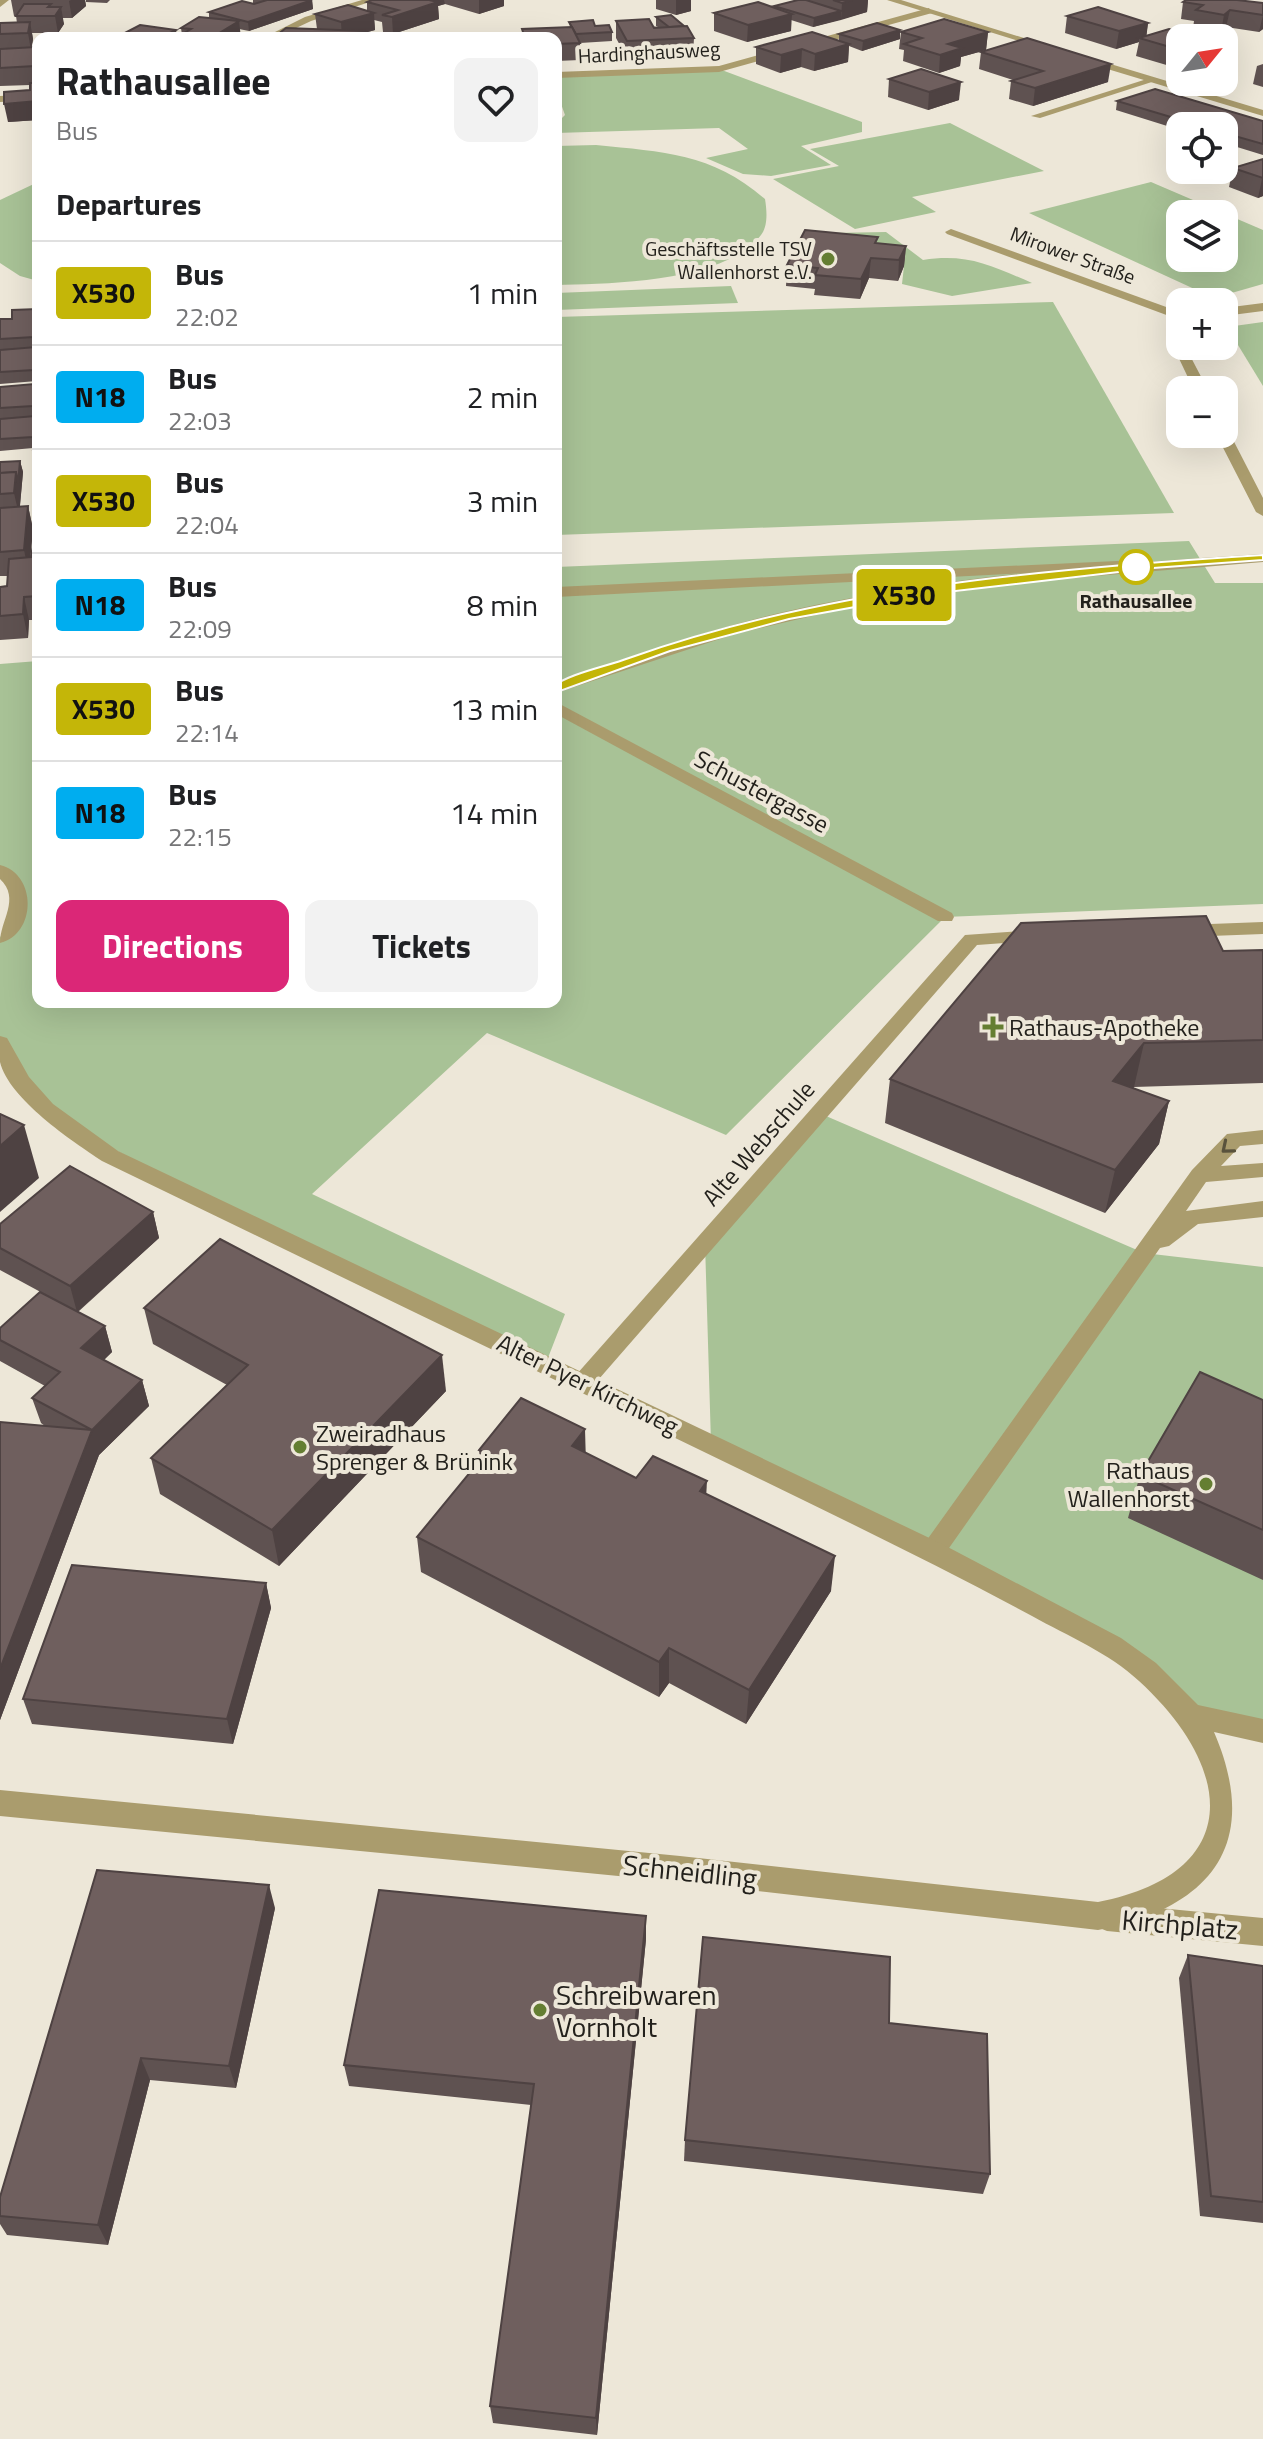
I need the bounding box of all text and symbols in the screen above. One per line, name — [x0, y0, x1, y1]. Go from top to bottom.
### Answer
north arrow — [1166, 24, 1238, 96]
map controls — [1166, 24, 1238, 448]
street label: Hardinghausweg — [577, 33, 721, 71]
text: Rathausallee — [56, 52, 271, 110]
button: heart — [454, 58, 538, 142]
text: Bus — [56, 111, 98, 150]
button: locate — [1166, 112, 1238, 184]
text: Departures — [56, 181, 201, 227]
button: layers — [1166, 200, 1238, 272]
street label: Mirower Straße — [1006, 218, 1140, 292]
place label: Geschäftsstelle TSV Wallenhorst e.V. — [645, 233, 812, 287]
marker: Geschäftsstelle TSV Wallenhorst e.V. — [819, 250, 837, 268]
text: Bus — [175, 251, 224, 297]
text: 1 min — [467, 270, 538, 316]
text: X530 — [72, 271, 135, 314]
button: + — [1166, 288, 1238, 360]
text: 22:02 — [175, 297, 239, 336]
text: Bus — [168, 355, 217, 401]
text: 2 min — [467, 374, 538, 420]
text: N18 — [75, 375, 125, 418]
button: − — [1166, 376, 1238, 448]
text: 22:03 — [168, 401, 232, 440]
text: Bus — [175, 459, 224, 505]
text: 3 min — [467, 478, 538, 524]
text: X530 — [72, 479, 135, 522]
text: 22:04 — [175, 505, 239, 544]
marker: Rathausallee — [1119, 550, 1153, 584]
text: Bus — [168, 563, 217, 609]
line badge: X530 — [848, 569, 960, 621]
text: X530 — [873, 573, 935, 616]
text: 8 min — [467, 582, 538, 628]
text: N18 — [75, 583, 125, 626]
place label: Rathausallee — [1080, 585, 1193, 616]
text: 22:09 — [168, 609, 232, 648]
text: Bus — [175, 667, 224, 713]
text: 13 min — [450, 686, 538, 732]
text: X530 — [72, 687, 135, 730]
text: 22:14 — [175, 713, 239, 752]
street label: Schustergasse — [688, 740, 836, 842]
text: Bus — [168, 771, 217, 817]
text: 14 min — [450, 790, 538, 836]
text: N18 — [75, 791, 125, 834]
text: 22:15 — [168, 817, 232, 856]
button: Directions — [56, 900, 289, 992]
button: Tickets — [305, 900, 538, 992]
place label: Rathaus-Apotheke — [1009, 1009, 1199, 1045]
marker: Rathaus-Apotheke — [984, 1018, 1002, 1036]
street label: Alte Webschule — [693, 1072, 823, 1214]
one-way arrow — [1222, 1138, 1237, 1152]
street label: Alter Pyer Kirchweg — [491, 1324, 685, 1444]
place label: Zweiradhaus Sprenger & Brünink — [316, 1415, 513, 1479]
marker: Zweiradhaus Sprenger & Brünink — [291, 1438, 309, 1456]
place label: Rathaus Wallenhorst — [1068, 1452, 1191, 1516]
marker: Rathaus Wallenhorst — [1197, 1475, 1215, 1493]
street label: Schneidling — [621, 1843, 759, 1899]
street label: Kirchplatz — [1120, 1898, 1240, 1950]
place label: Schreibwaren Vornholt — [556, 1973, 717, 2048]
marker: Schreibwaren Vornholt — [531, 2001, 549, 2019]

